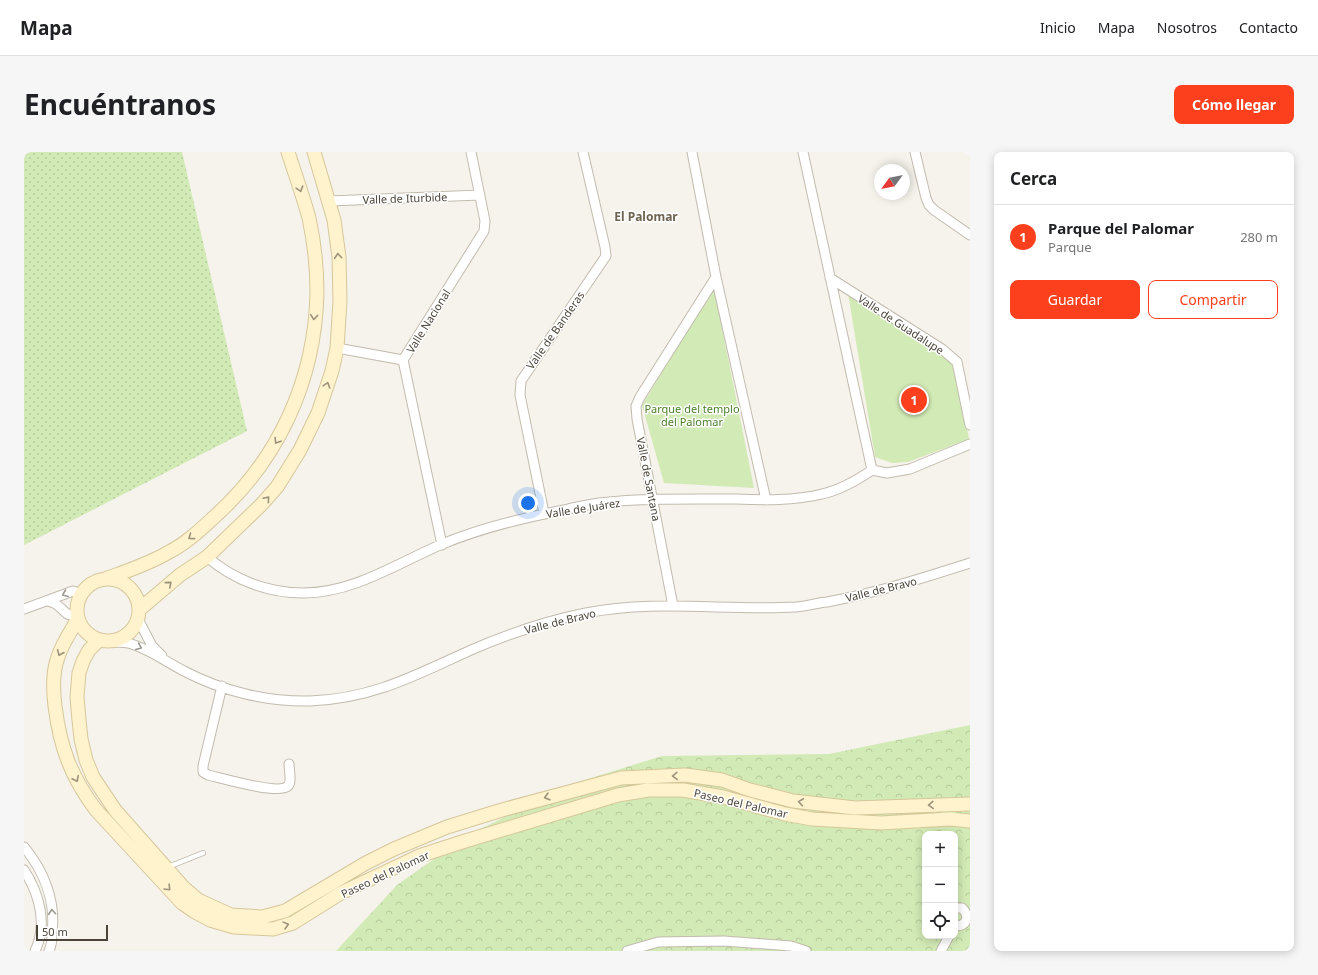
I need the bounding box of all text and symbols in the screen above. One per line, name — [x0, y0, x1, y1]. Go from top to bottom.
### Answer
text: Mapa — [20, 15, 73, 41]
text: Inicio — [1040, 18, 1076, 37]
text: Mapa — [1098, 18, 1135, 37]
text: Nosotros — [1157, 18, 1217, 37]
text: Contacto — [1239, 18, 1298, 37]
text: Encuéntranos — [24, 85, 216, 123]
button: Cómo llegar — [1174, 85, 1294, 124]
north arrow — [874, 164, 910, 200]
text: Cerca — [1010, 167, 1057, 190]
one-way arrow — [295, 185, 304, 192]
street label: Valle de Iturbide — [362, 189, 448, 207]
district label: El Palomar — [614, 208, 678, 225]
text: Parque del Palomar — [1048, 218, 1194, 238]
text: 1 — [1019, 228, 1027, 246]
text: 280 m — [1240, 228, 1278, 246]
text: Parque — [1048, 238, 1092, 256]
one-way arrow — [334, 253, 343, 259]
button: Guardar — [1010, 280, 1140, 319]
button: Compartir — [1148, 280, 1278, 319]
street label: Valle Nacional — [402, 286, 454, 356]
street label: Valle de Banderas — [522, 288, 588, 372]
street label: Valle de Guadalupe — [855, 291, 947, 357]
one-way arrow — [310, 314, 319, 320]
one-way arrow — [322, 381, 331, 388]
pin: 1 — [901, 385, 927, 415]
park label: Parque del templo del Palomar — [644, 401, 740, 429]
one-way arrow — [275, 436, 282, 443]
street label: Valle de Santana — [634, 436, 664, 522]
your location — [518, 493, 538, 513]
street label: Valle de Juárez — [545, 495, 621, 521]
one-way arrow — [262, 496, 269, 503]
one-way arrow — [188, 532, 195, 540]
street label: Valle de Bravo — [844, 573, 919, 605]
one-way arrow — [165, 581, 172, 588]
one-way arrow — [61, 590, 68, 598]
street label: Valle de Bravo — [523, 605, 598, 637]
one-way arrow — [135, 643, 142, 651]
one-way arrow — [56, 650, 64, 657]
one-way arrow — [672, 772, 678, 780]
one-way arrow — [71, 775, 78, 782]
street label: Paseo del Palomar — [693, 785, 790, 821]
one-way arrow — [544, 793, 551, 801]
one-way arrow — [798, 798, 804, 807]
one-way arrow — [928, 800, 934, 809]
map controls — [922, 831, 958, 939]
button: + — [922, 831, 958, 867]
street label: Paseo del Palomar — [338, 847, 432, 901]
button: − — [922, 867, 958, 903]
one-way arrow — [163, 884, 170, 891]
button: locate — [922, 903, 958, 939]
one-way arrow — [48, 909, 57, 915]
one-way arrow — [282, 921, 289, 930]
scale bar — [36, 923, 108, 942]
text: 50 m — [42, 924, 68, 939]

